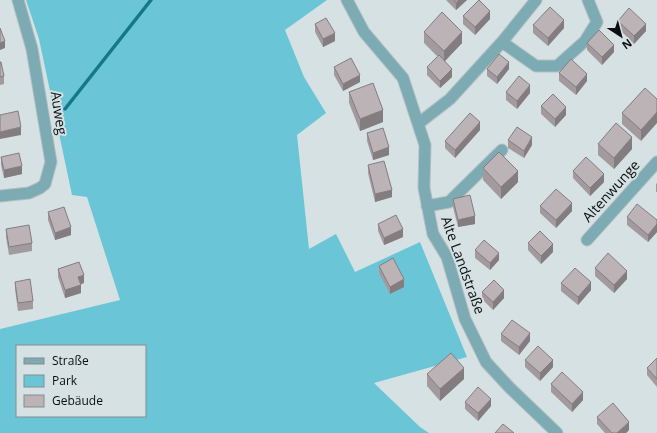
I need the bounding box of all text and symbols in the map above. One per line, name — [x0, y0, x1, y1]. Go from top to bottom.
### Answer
north arrow — [601, 16, 641, 56]
text: N — [619, 36, 635, 53]
street label: Auweg — [47, 90, 72, 136]
street label: Altenwunge — [578, 155, 644, 226]
street label: Alte Landstraße — [437, 213, 490, 317]
legend — [16, 345, 146, 417]
text: Straße — [52, 352, 89, 369]
text: Park — [52, 372, 78, 389]
text: Gebäude — [52, 392, 103, 409]

